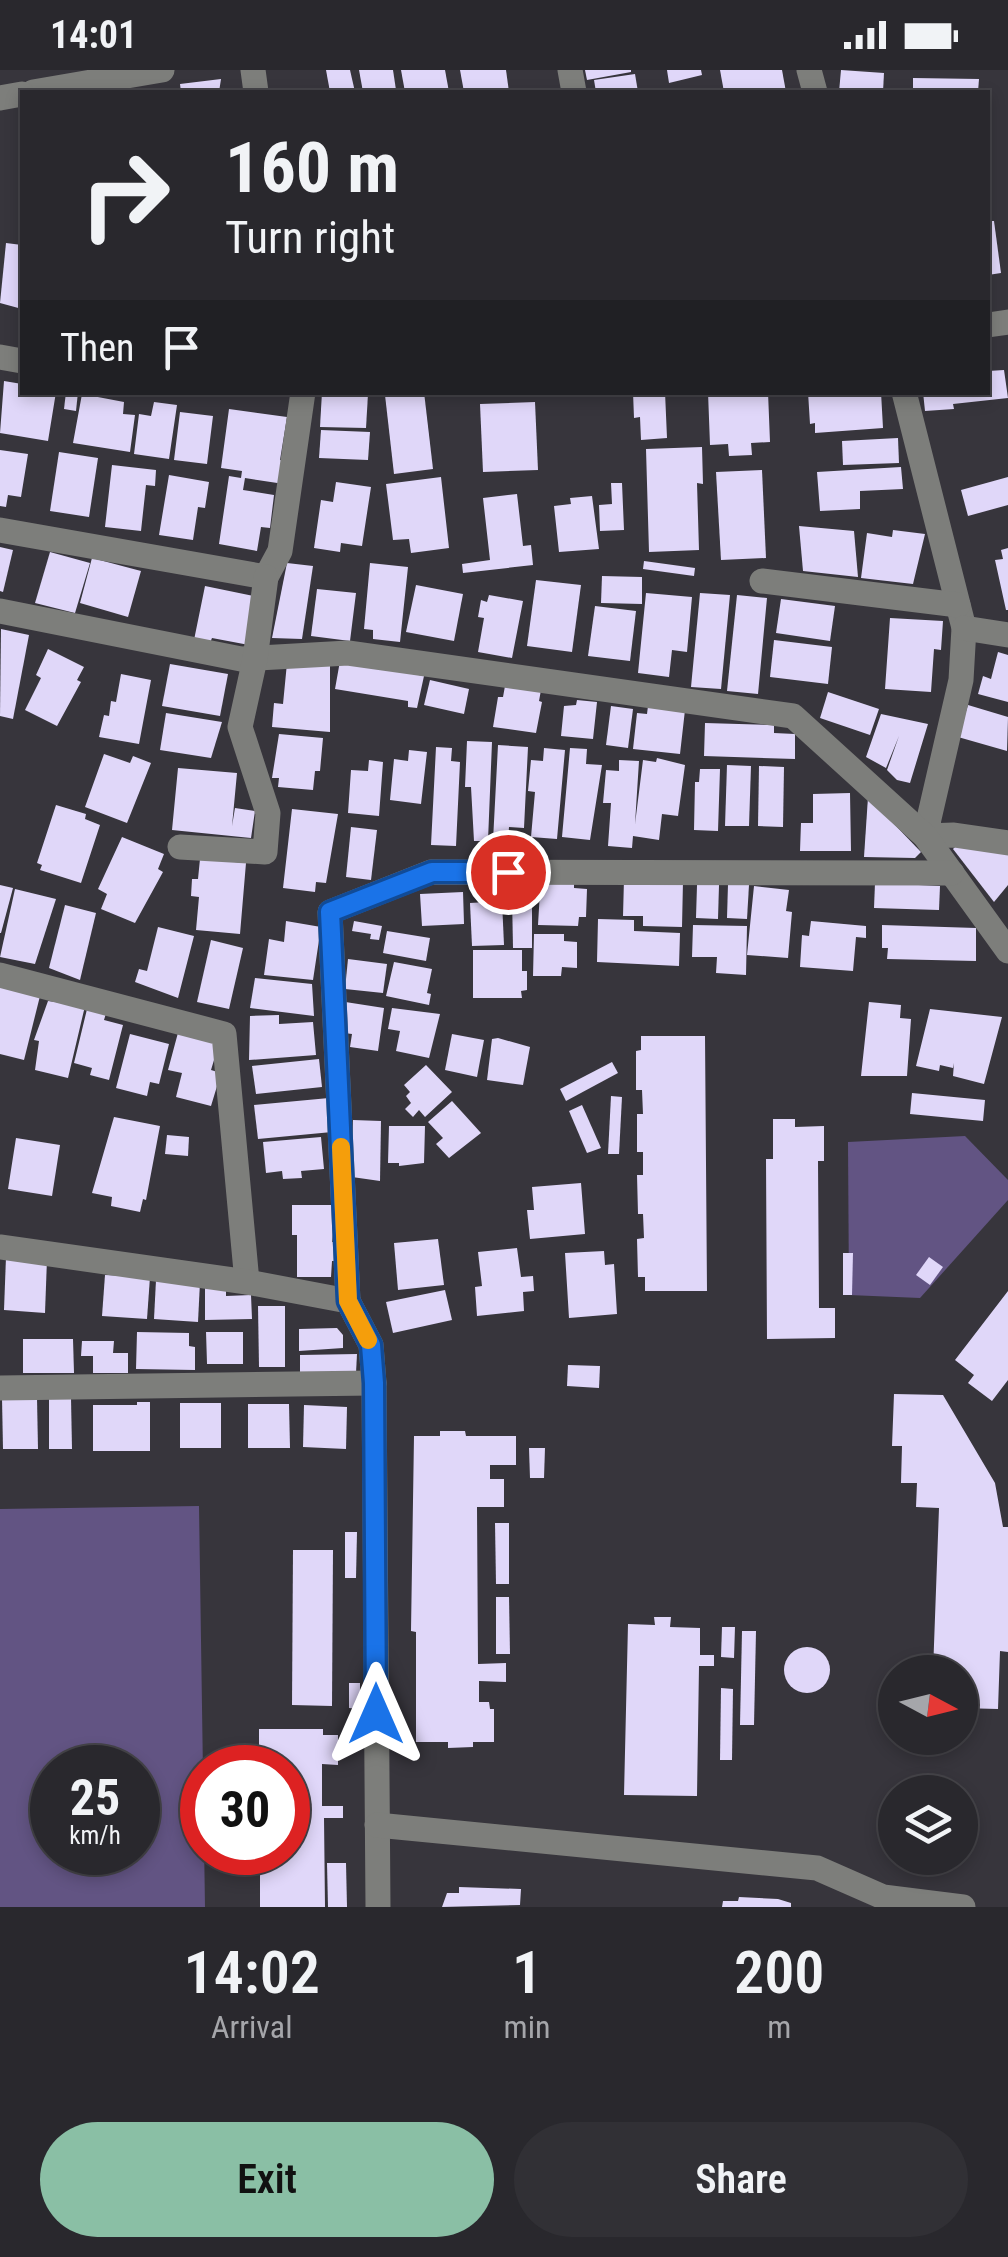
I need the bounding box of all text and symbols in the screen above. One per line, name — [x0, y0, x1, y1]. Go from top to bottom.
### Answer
text: 14:01 — [50, 13, 137, 57]
text: 160 m — [225, 127, 399, 209]
icon: right — [60, 130, 190, 260]
text: Turn right — [225, 211, 395, 264]
icon: arrive — [154, 320, 209, 375]
text: Then — [60, 326, 134, 370]
pin — [466, 830, 551, 915]
icon: arrive — [481, 845, 536, 900]
north arrow — [878, 1655, 978, 1755]
map controls — [878, 1655, 978, 1875]
position arrow — [324, 1662, 428, 1766]
speed limit sign: 30 — [180, 1745, 310, 1875]
text: 25 — [70, 1769, 120, 1827]
button: layers — [878, 1775, 978, 1875]
text: km/h — [69, 1821, 121, 1850]
text: 14:02 — [183, 1937, 320, 2008]
text: 1 — [512, 1937, 542, 2008]
text: 200 — [734, 1937, 824, 2008]
text: Arrival — [211, 2008, 292, 2046]
text: min — [504, 2008, 550, 2046]
text: m — [767, 2008, 791, 2046]
button: Exit — [40, 2122, 494, 2237]
button: Share — [514, 2122, 968, 2237]

